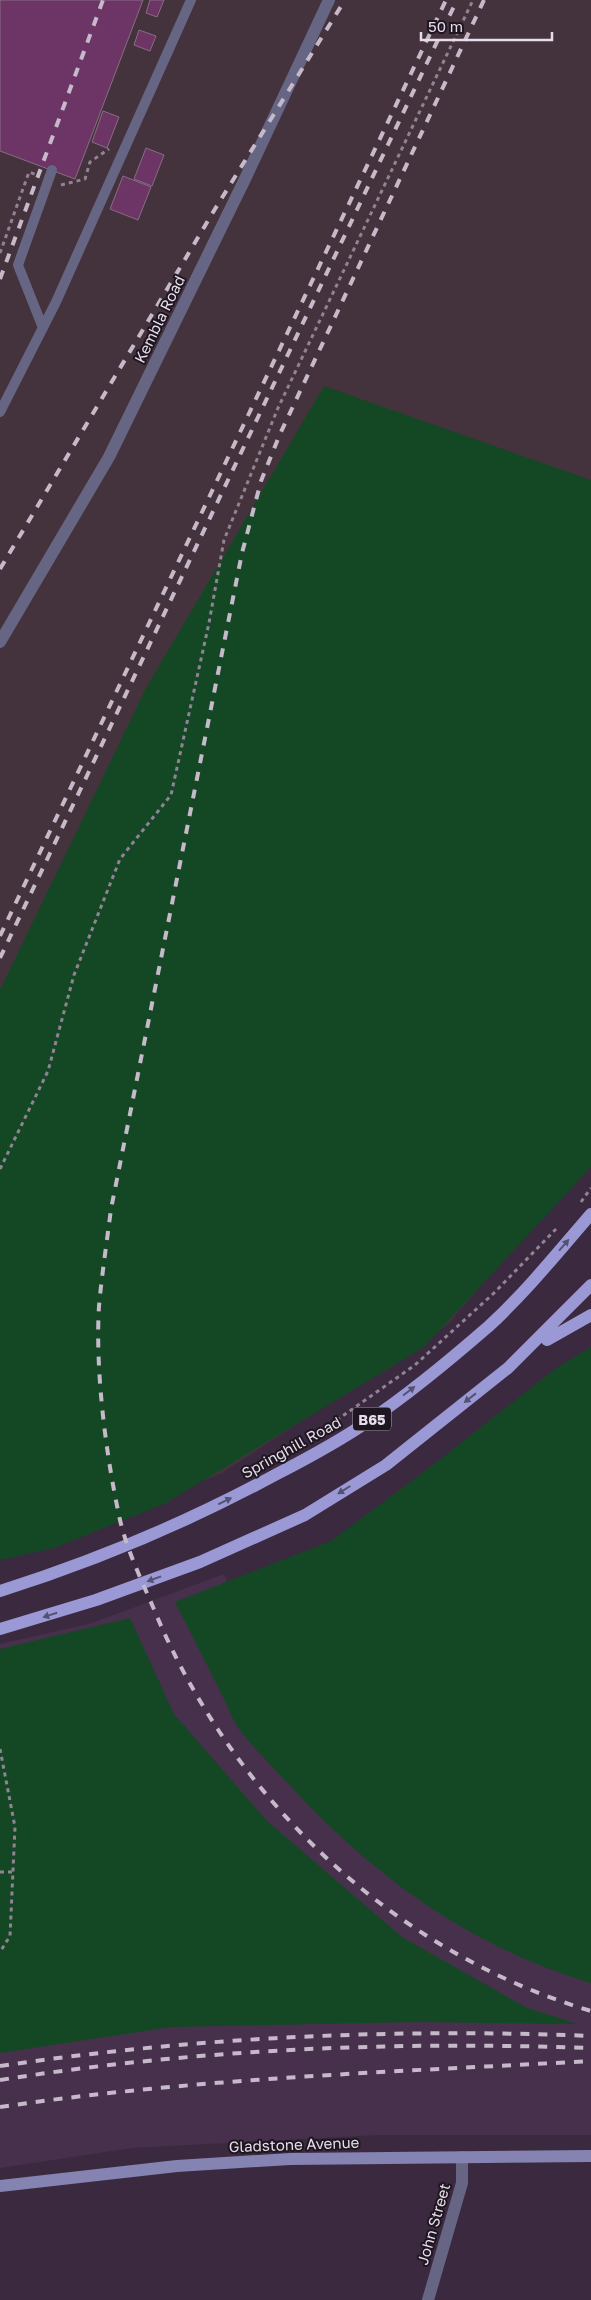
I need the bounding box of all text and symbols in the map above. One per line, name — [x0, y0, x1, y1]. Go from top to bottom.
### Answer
scale bar — [421, 10, 552, 42]
text: 50 m — [428, 17, 463, 35]
street label: Kembla Road — [130, 272, 188, 366]
one-way arrow — [559, 1239, 570, 1252]
one-way arrow — [402, 1386, 415, 1397]
one-way arrow — [463, 1393, 477, 1403]
road number: B65 — [353, 1408, 391, 1430]
street label: Springhill Road — [238, 1412, 344, 1482]
one-way arrow — [338, 1486, 351, 1495]
one-way arrow — [217, 1497, 232, 1506]
one-way arrow — [146, 1575, 161, 1583]
one-way arrow — [42, 1612, 57, 1619]
street label: Gladstone Avenue — [228, 2133, 360, 2155]
street label: John Street — [413, 2181, 453, 2267]

